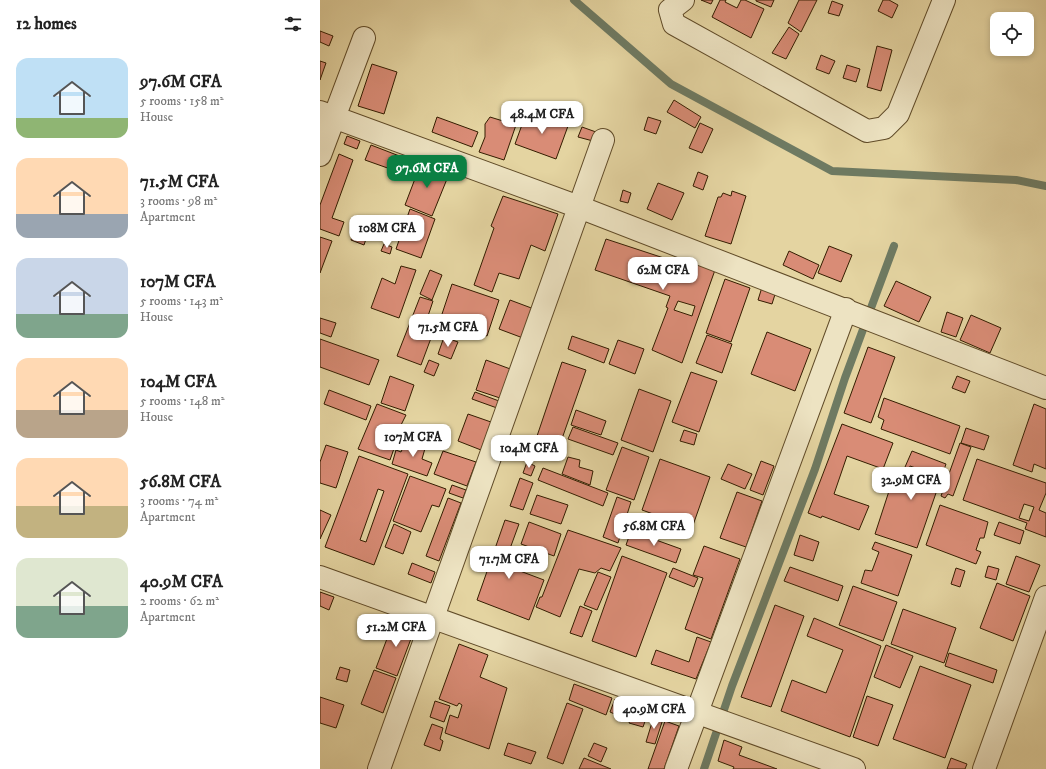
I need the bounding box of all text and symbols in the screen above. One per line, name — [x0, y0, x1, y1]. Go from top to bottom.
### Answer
map controls — [990, 12, 1034, 56]
button: locate — [990, 12, 1034, 56]
text: 12 homes — [16, 13, 77, 35]
icon: filters — [282, 13, 304, 35]
text: 97.6M CFA — [140, 71, 221, 93]
icon: home — [48, 74, 96, 122]
text: 5 rooms · 158 m² — [140, 93, 224, 109]
pin: 48.4M CFA — [496, 101, 588, 135]
text: 48.4M CFA — [510, 106, 574, 122]
text: House — [140, 109, 173, 125]
pin: 97.6M CFA — [381, 155, 473, 189]
text: 97.6M CFA — [396, 160, 458, 176]
text: 71.5M CFA — [140, 171, 219, 193]
icon: home — [48, 174, 96, 222]
text: 3 rooms · 98 m² — [140, 193, 217, 209]
text: Apartment — [140, 209, 195, 225]
pin: 108M CFA — [346, 215, 428, 249]
text: 108M CFA — [358, 220, 416, 236]
pin: 62M CFA — [626, 257, 700, 291]
text: 62M CFA — [637, 262, 689, 278]
text: 107M CFA — [140, 271, 216, 293]
icon: home — [48, 274, 96, 322]
text: 5 rooms · 143 m² — [140, 293, 223, 309]
text: House — [140, 309, 173, 325]
pin: 71.5M CFA — [402, 314, 494, 348]
text: 71.5M CFA — [418, 319, 478, 335]
text: 104M CFA — [140, 371, 216, 393]
icon: home — [48, 374, 96, 422]
text: 5 rooms · 148 m² — [140, 393, 225, 409]
text: House — [140, 409, 173, 425]
pin: 107M CFA — [372, 424, 454, 458]
text: 107M CFA — [384, 429, 442, 445]
pin: 104M CFA — [488, 435, 570, 469]
text: 104M CFA — [500, 440, 558, 456]
pin: 32.9M CFA — [865, 467, 957, 501]
text: 56.8M CFA — [140, 471, 221, 493]
text: 32.9M CFA — [881, 472, 941, 488]
icon: home — [48, 474, 96, 522]
text: 3 rooms · 74 m² — [140, 493, 218, 509]
text: Apartment — [140, 509, 195, 525]
pin: 56.8M CFA — [608, 513, 700, 547]
text: 56.8M CFA — [623, 518, 685, 534]
pin: 71.7M CFA — [463, 546, 555, 580]
text: 71.7M CFA — [479, 551, 539, 567]
text: 40.9M CFA — [140, 571, 223, 593]
icon: home — [48, 574, 96, 622]
text: 2 rooms · 62 m² — [140, 593, 219, 609]
text: Apartment — [140, 609, 195, 625]
pin: 51.2M CFA — [350, 614, 442, 648]
text: 51.2M CFA — [366, 619, 426, 635]
pin: 40.9M CFA — [608, 696, 700, 730]
text: 40.9M CFA — [622, 701, 686, 717]

